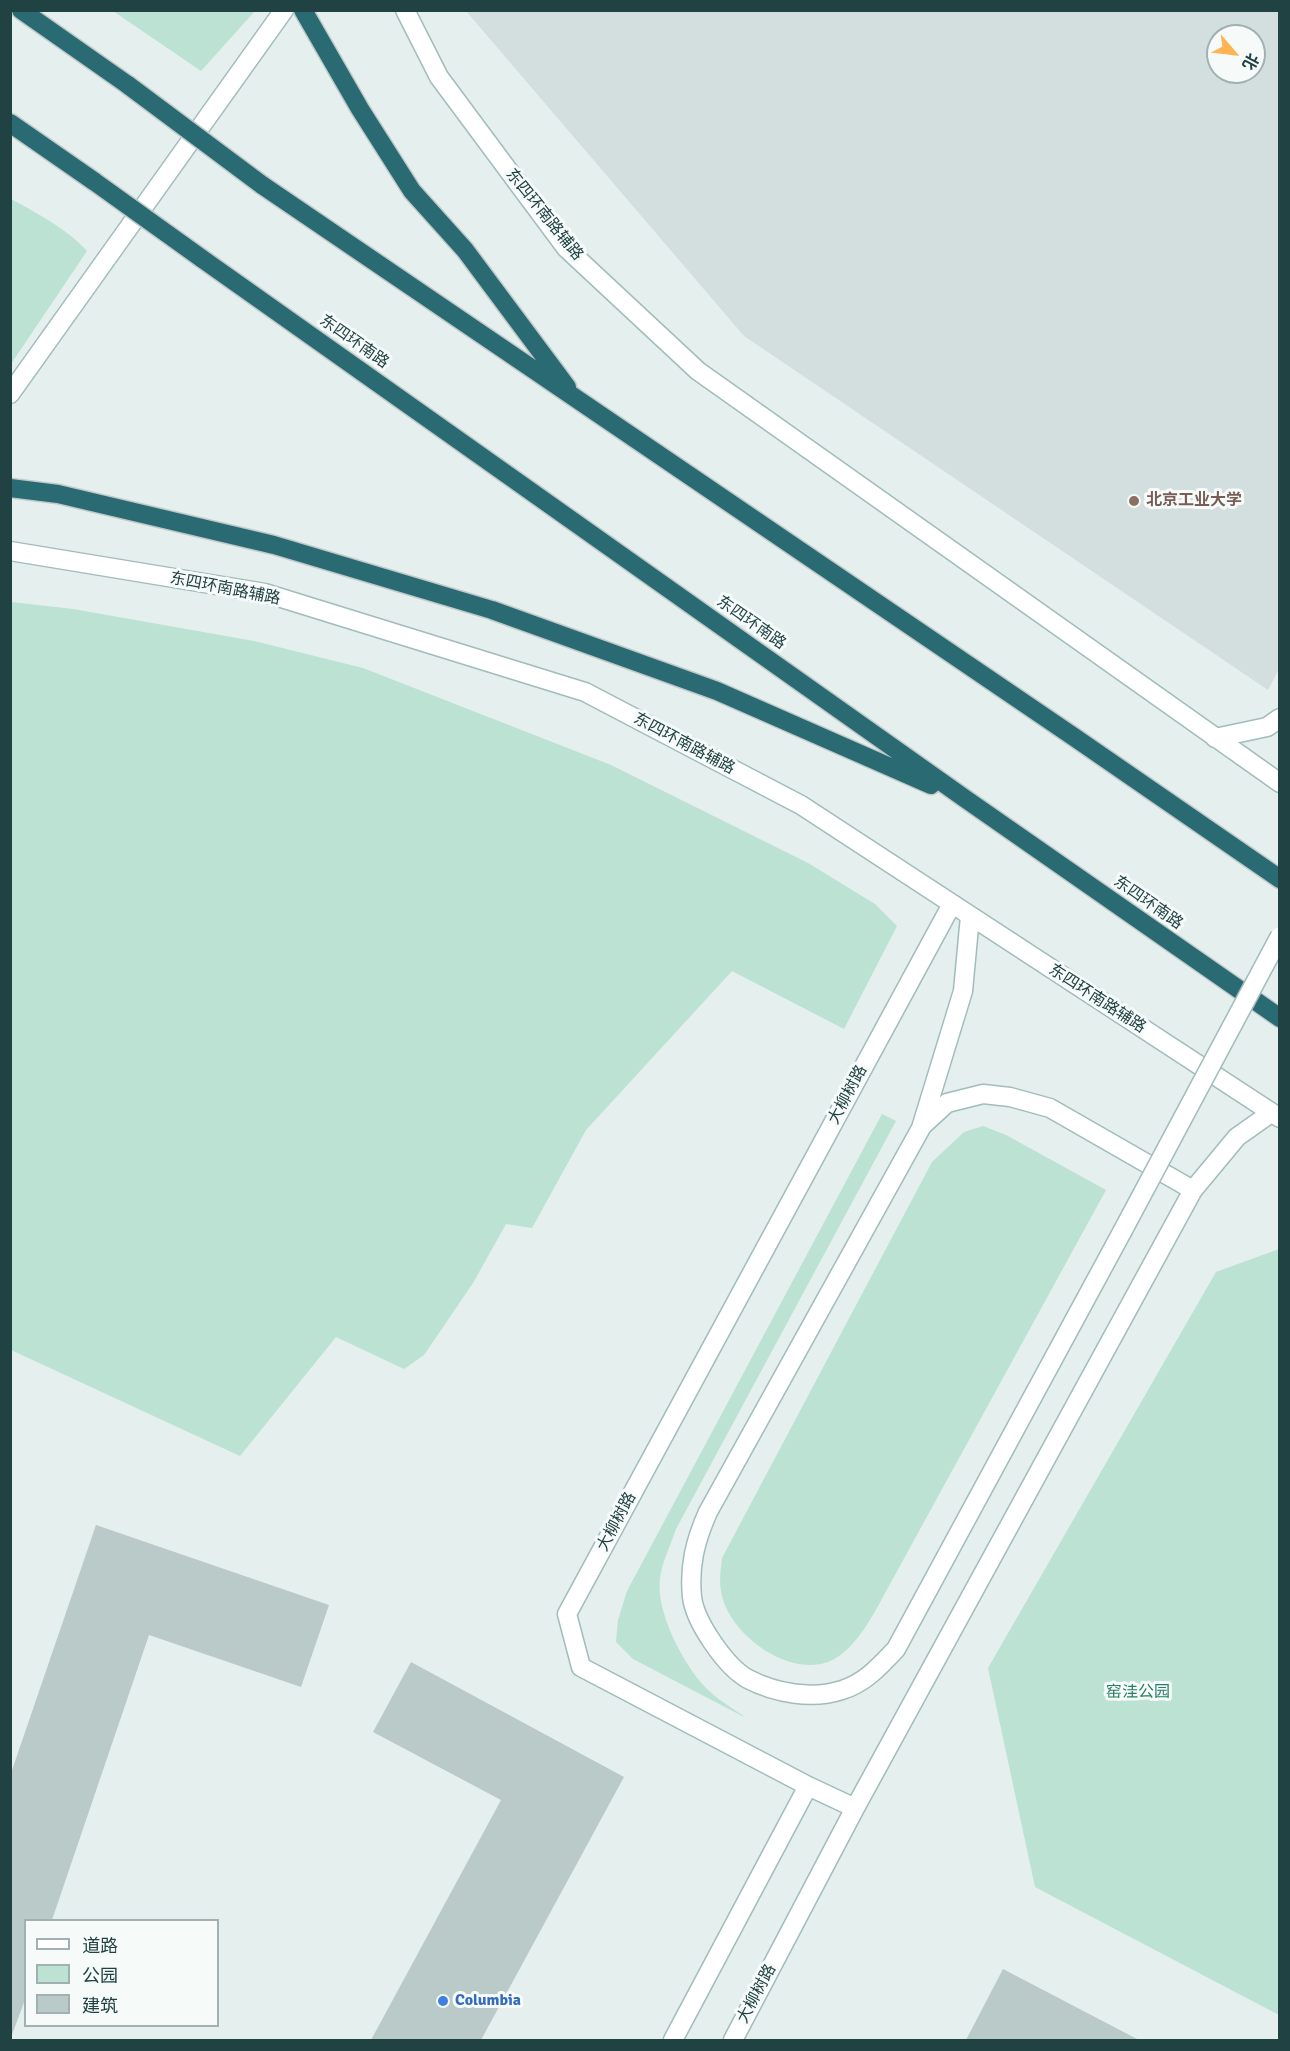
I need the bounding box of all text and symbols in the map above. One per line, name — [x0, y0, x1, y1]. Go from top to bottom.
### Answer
north arrow — [1206, 24, 1266, 84]
text: 北 — [1238, 50, 1263, 73]
street label: 东四环南路辅路 — [501, 165, 587, 265]
street label: 东四环南路 — [316, 311, 392, 373]
place label: 北京工业大学 — [1146, 491, 1242, 511]
marker: 北京工业大学 — [1127, 494, 1141, 508]
street label: 东四环南路辅路 — [168, 569, 282, 609]
street label: 东四环南路 — [713, 592, 789, 654]
street label: 东四环南路辅路 — [630, 709, 738, 779]
street label: 东四环南路 — [1110, 872, 1186, 934]
street label: 东四环南路辅路 — [1045, 960, 1149, 1038]
street label: 大柳树路 — [825, 1062, 871, 1128]
street label: 大柳树路 — [594, 1489, 640, 1555]
park label: 窑洼公园 — [1106, 1683, 1170, 1703]
legend — [24, 1919, 219, 2027]
text: 道路 — [82, 1935, 118, 1957]
street label: 大柳树路 — [734, 1961, 780, 2027]
text: 公园 — [82, 1965, 118, 1987]
place label: Columbia — [455, 1991, 521, 2011]
marker: Columbia — [436, 1994, 450, 2008]
text: 建筑 — [82, 1995, 118, 2017]

